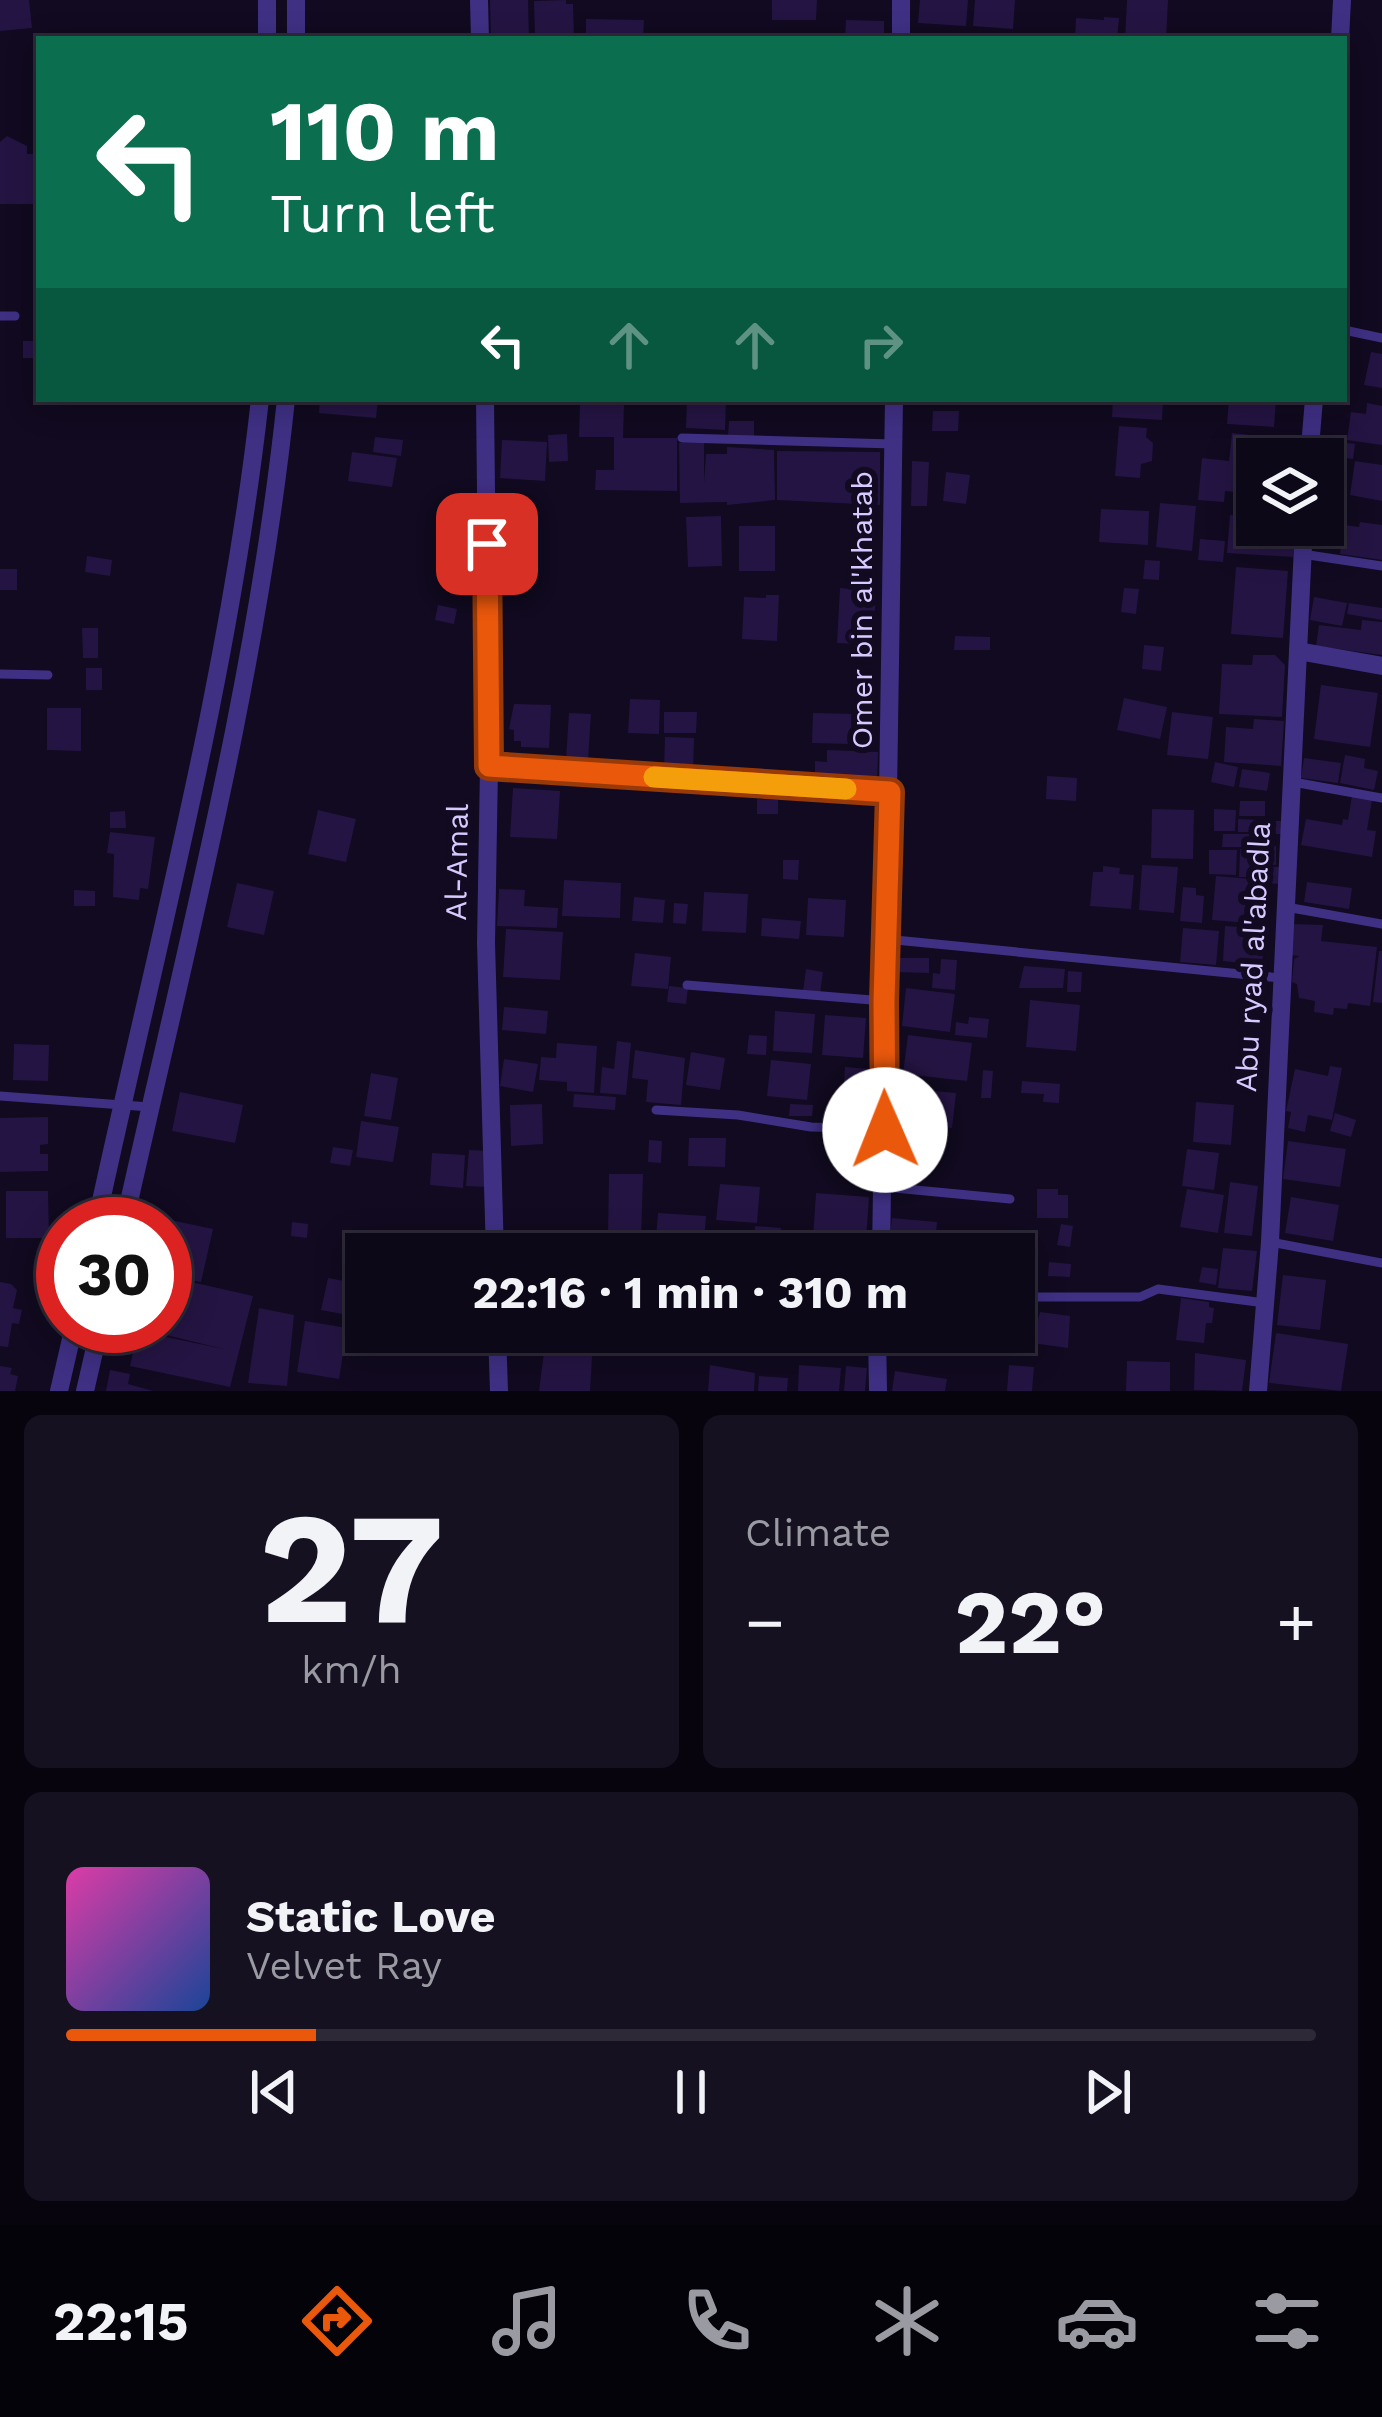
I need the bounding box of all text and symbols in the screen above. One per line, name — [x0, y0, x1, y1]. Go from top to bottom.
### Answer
text: 110 m — [270, 82, 500, 180]
icon: left — [72, 84, 228, 240]
text: Turn left — [270, 182, 495, 245]
icon: left — [470, 312, 536, 378]
icon: ahead — [596, 312, 662, 378]
icon: ahead — [722, 312, 788, 378]
icon: right — [848, 312, 914, 378]
map controls — [1236, 438, 1344, 546]
button: layers — [1236, 438, 1344, 546]
street label: Omer bin al'khatab — [844, 471, 879, 749]
pin — [436, 493, 538, 595]
icon: arrive — [454, 511, 520, 577]
street label: Al-Amal — [438, 803, 475, 921]
street label: Abu ryad al'abadla — [1228, 821, 1277, 1093]
position arrow — [822, 1067, 948, 1193]
speed limit sign: 30 — [36, 1197, 192, 1353]
text: 22:16 · 1 min · 310 m — [472, 1266, 908, 1319]
text: 27 — [259, 1477, 444, 1660]
text: Climate — [745, 1510, 891, 1555]
text: 22° — [955, 1569, 1106, 1675]
text: − — [745, 1584, 785, 1661]
text: + — [1276, 1584, 1316, 1661]
text: km/h — [301, 1647, 402, 1692]
text: Static Love — [246, 1890, 496, 1943]
text: Velvet Ray — [246, 1943, 442, 1988]
icon: previous — [241, 2059, 307, 2125]
icon: pause — [658, 2059, 724, 2125]
icon: next — [1075, 2059, 1141, 2125]
icon: directions — [295, 2279, 379, 2363]
icon: music — [485, 2279, 569, 2363]
icon: phone — [675, 2279, 759, 2363]
icon: climate — [865, 2279, 949, 2363]
icon: car — [1055, 2279, 1139, 2363]
icon: filters — [1245, 2279, 1329, 2363]
text: 22:15 — [53, 2290, 188, 2353]

